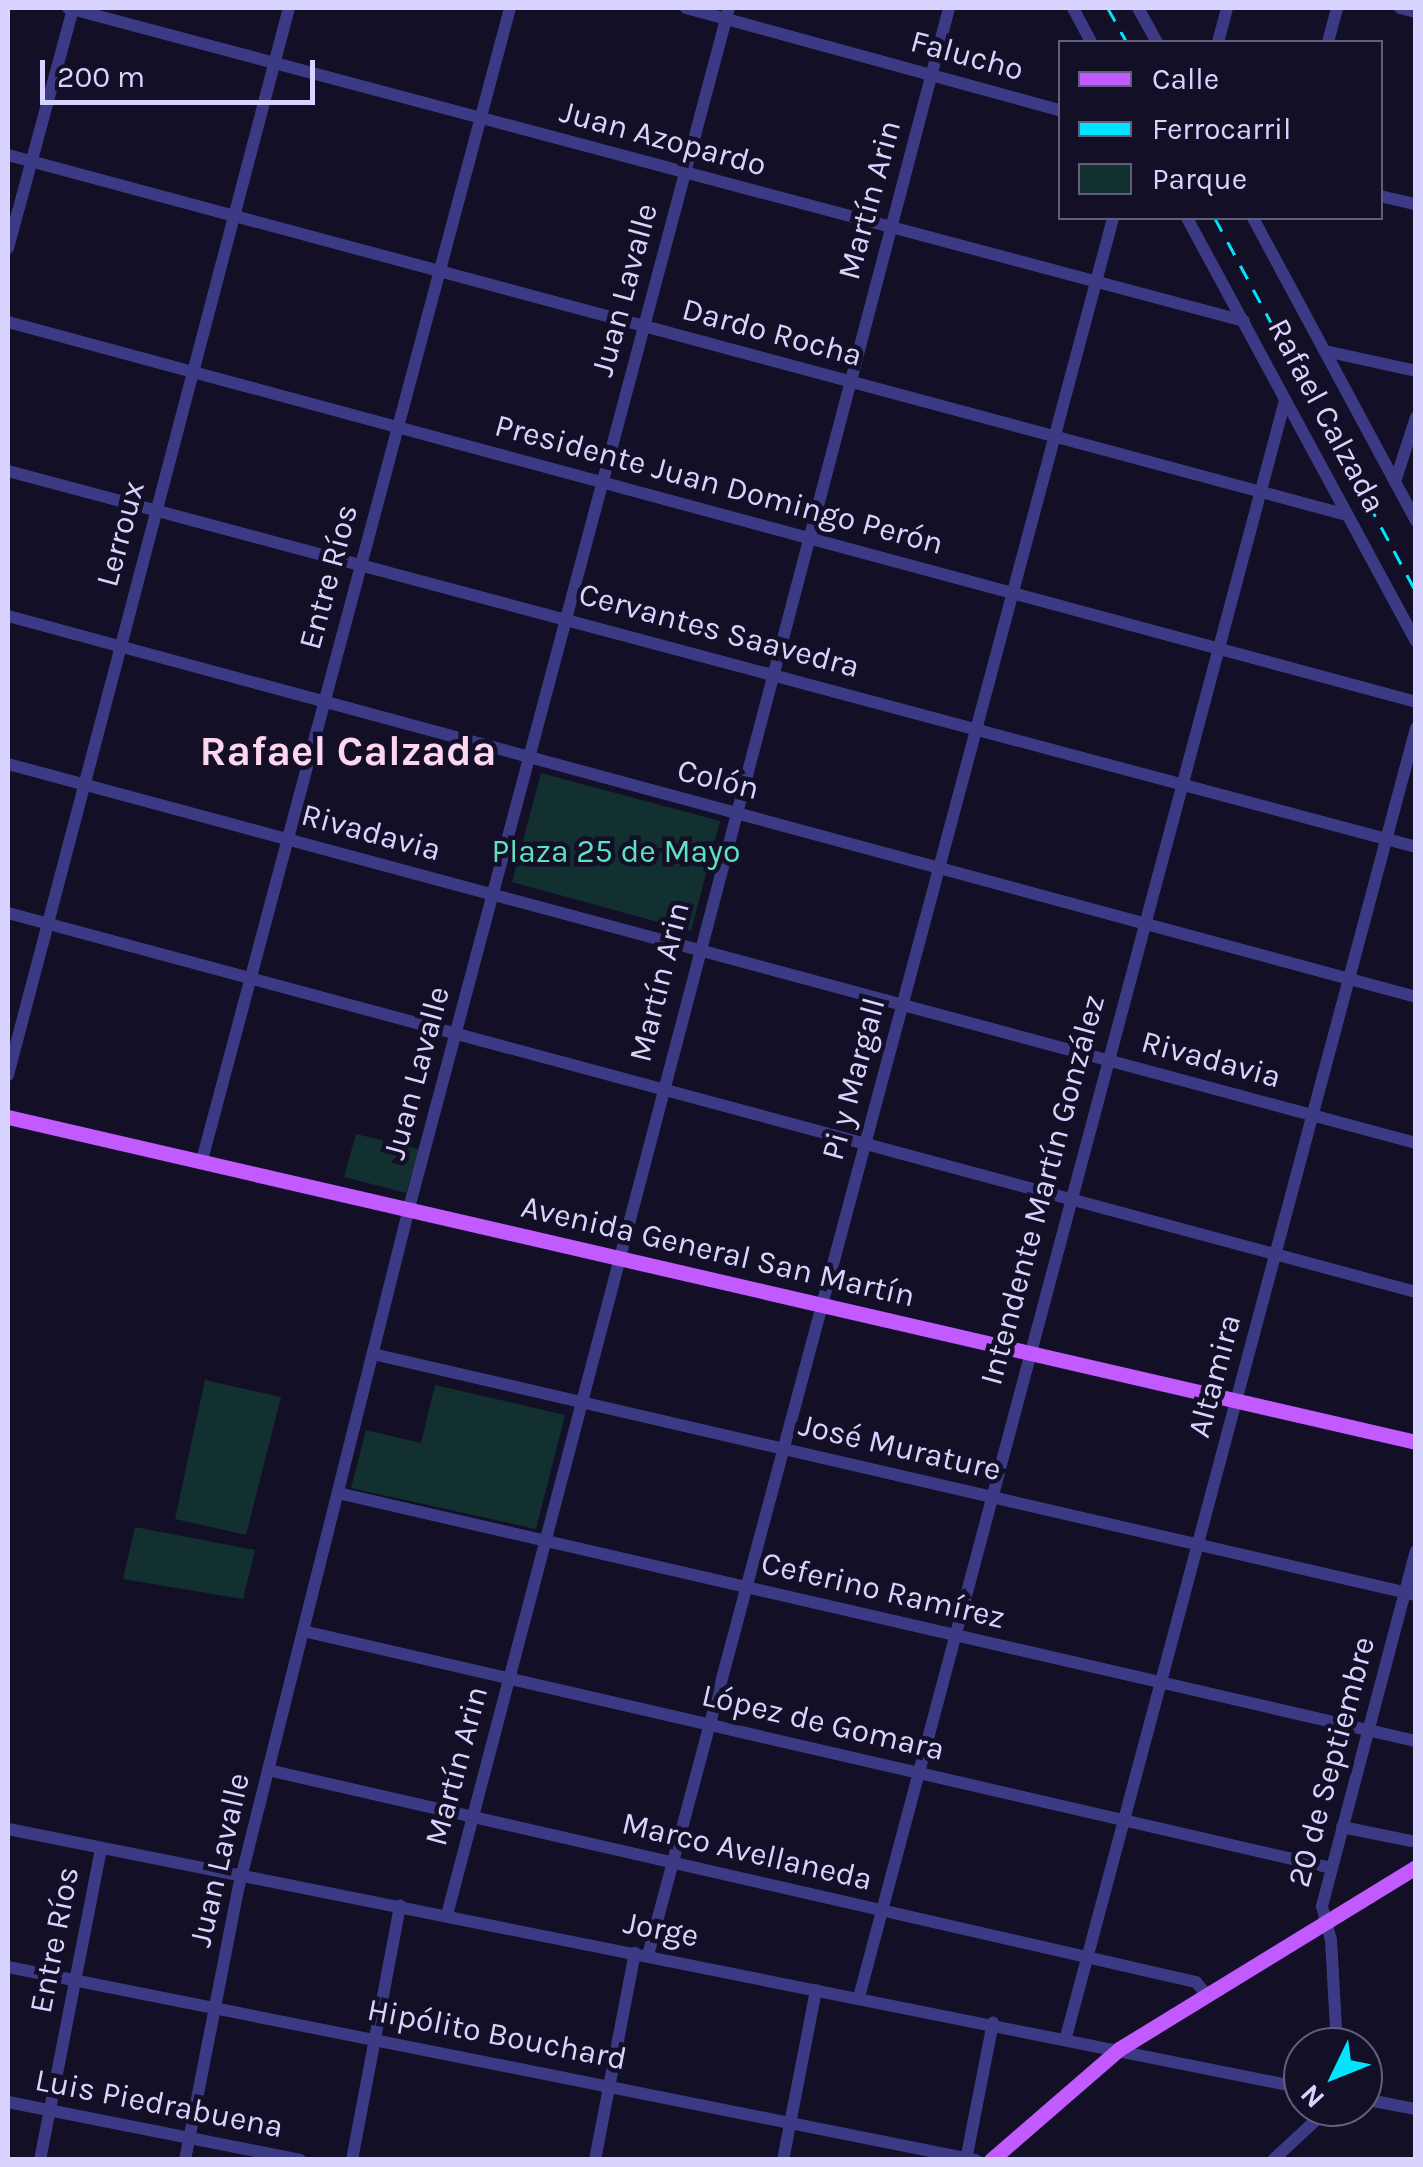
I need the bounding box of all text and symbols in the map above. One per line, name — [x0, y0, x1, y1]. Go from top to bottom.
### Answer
street label: Falucho — [906, 23, 1028, 89]
scale bar — [45, 40, 320, 102]
legend — [1058, 40, 1383, 220]
text: 200 m — [57, 59, 145, 95]
text: Calle — [1152, 61, 1219, 97]
street label: Juan Azopardo — [556, 93, 770, 185]
text: Ferrocarril — [1152, 111, 1291, 147]
street label: Martín Arin — [830, 116, 910, 284]
text: Parque — [1152, 161, 1247, 197]
street label: Juan Lavalle — [583, 199, 667, 381]
street label: Dardo Rocha — [678, 291, 866, 375]
street label: Rafael Calzada — [1259, 312, 1393, 520]
street label: Presidente Juan Domingo Perón — [491, 407, 947, 563]
street label: Lerroux — [89, 477, 153, 591]
street label: Entre Ríos — [291, 500, 367, 654]
street label: Cervantes Saavedra — [575, 575, 863, 687]
district label: Rafael Calzada — [200, 726, 496, 776]
street label: Colón — [673, 751, 763, 809]
street label: Rivadavia — [297, 796, 445, 870]
park label: Plaza 25 de Mayo — [492, 833, 740, 871]
street label: Martín Arin — [622, 898, 698, 1066]
street label: Juan Lavalle — [375, 982, 459, 1164]
street label: Intendente Martín González — [972, 991, 1114, 1389]
street label: Pi y Margall — [814, 994, 894, 1164]
street label: Rivadavia — [1137, 1023, 1285, 1097]
street label: Avenida General San Martín — [517, 1188, 919, 1316]
street label: Altamira — [1180, 1310, 1250, 1442]
street label: José Murature — [795, 1406, 1005, 1490]
street label: Ceferino Ramírez — [757, 1544, 1009, 1638]
street label: 20 de Septiembre — [1280, 1633, 1384, 1891]
street label: López de Gomara — [698, 1676, 948, 1770]
street label: Martín Arin — [417, 1682, 497, 1850]
street label: Juan Lavalle — [181, 1769, 259, 1951]
street label: Marco Avellaneda — [618, 1805, 876, 1899]
street label: Entre Ríos — [22, 1864, 88, 2016]
street label: Jorge — [620, 1904, 702, 1956]
street label: Hipólito Bouchard — [364, 1991, 630, 2079]
north arrow — [1283, 2027, 1383, 2127]
street label: Luis Piedrabuena — [32, 2061, 286, 2147]
text: N — [1293, 2078, 1331, 2115]

